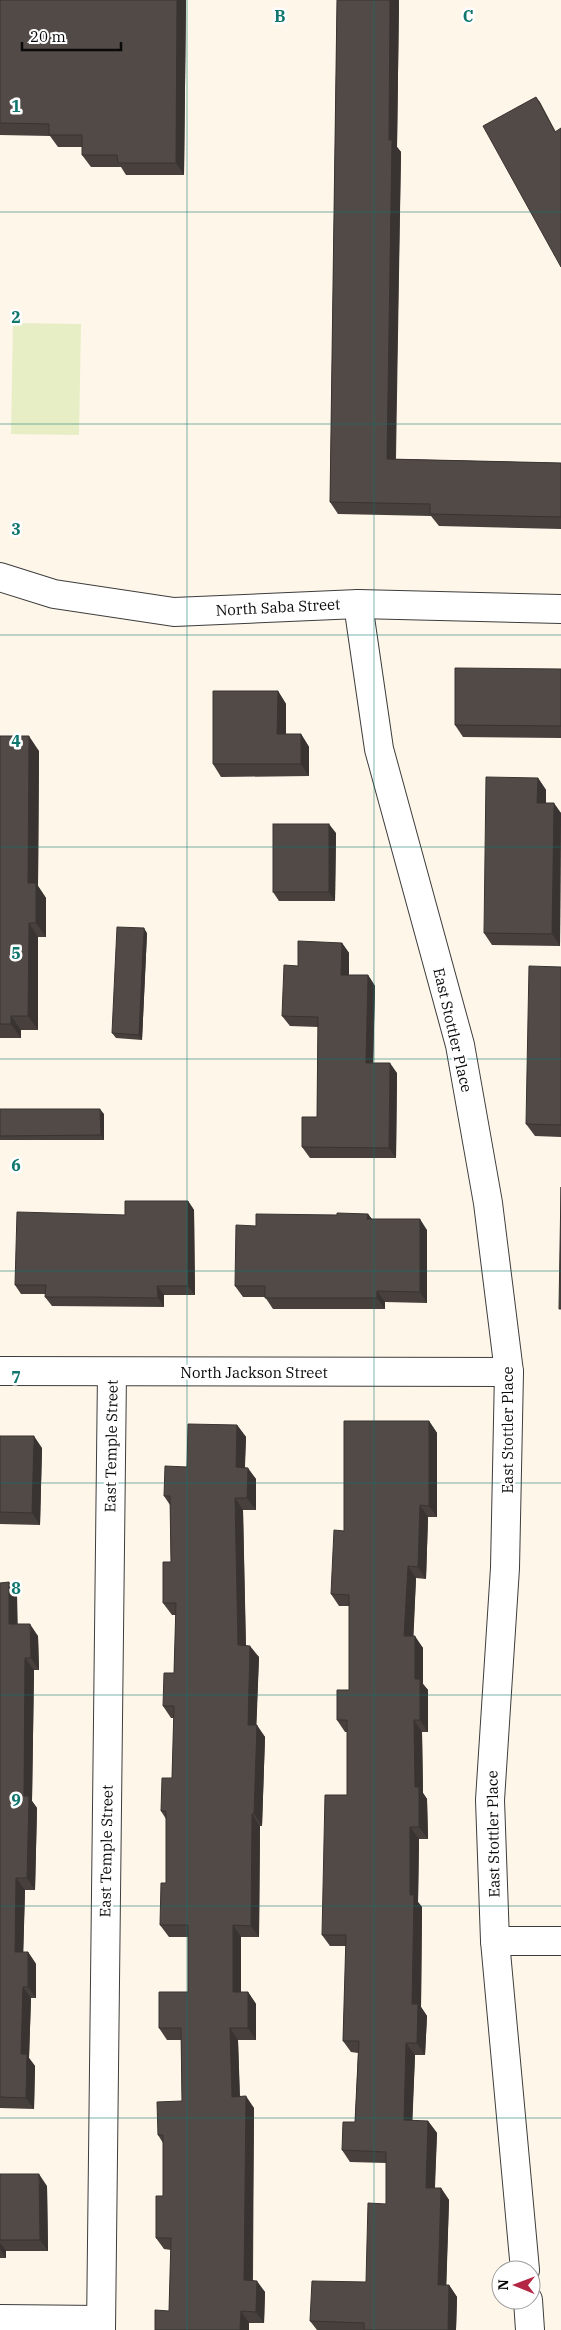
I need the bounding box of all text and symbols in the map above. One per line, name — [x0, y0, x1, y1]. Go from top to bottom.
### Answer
text: B — [274, 6, 286, 26]
text: C — [463, 6, 473, 26]
scale bar — [22, 20, 121, 52]
text: 20 m — [30, 27, 66, 46]
text: 1 — [11, 96, 21, 116]
text: 2 — [11, 307, 21, 327]
text: 3 — [11, 519, 21, 539]
street label: North Saba Street — [215, 594, 341, 620]
text: 4 — [11, 731, 21, 751]
text: 5 — [11, 943, 21, 963]
street label: East Stottler Place — [429, 966, 477, 1094]
text: 6 — [11, 1155, 21, 1175]
street label: North Jackson Street — [180, 1363, 328, 1382]
street label: East Stottler Place — [498, 1366, 517, 1494]
text: 7 — [11, 1367, 21, 1387]
street label: East Temple Street — [100, 1380, 122, 1512]
text: 8 — [11, 1578, 21, 1598]
street label: East Stottler Place — [482, 1770, 504, 1898]
street label: East Temple Street — [95, 1785, 117, 1917]
text: 9 — [11, 1790, 21, 1810]
north arrow — [491, 2260, 541, 2310]
text: N — [494, 2279, 512, 2290]

